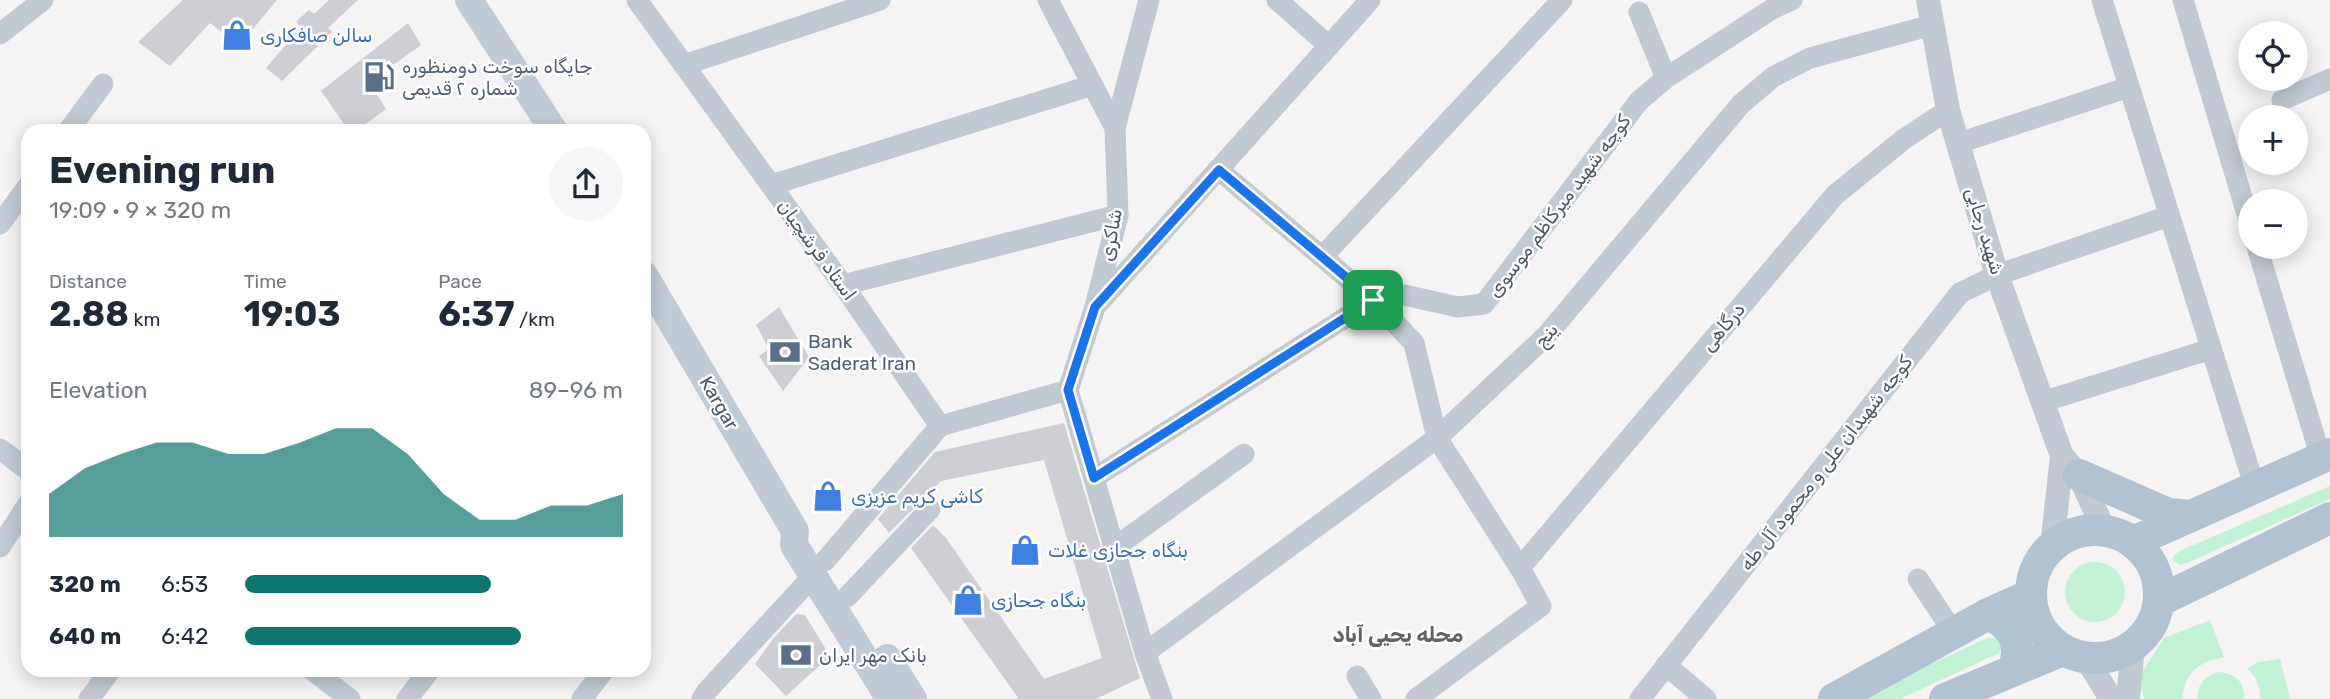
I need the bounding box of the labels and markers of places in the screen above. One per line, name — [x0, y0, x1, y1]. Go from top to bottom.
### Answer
shop icon: سالن صافكارى — [220, 18, 254, 52]
place label: سالن صافكارى — [260, 24, 373, 47]
place label: جایگاه سوخت دومنظوره شماره ۲ قدیمی — [402, 55, 593, 100]
fuel station icon: جایگاه سوخت دومنظوره شماره ۲ قدیمی — [362, 60, 396, 94]
pin — [1343, 270, 1403, 330]
place label: Bank Saderat Iran — [808, 330, 916, 375]
bank icon: Bank Saderat Iran — [768, 335, 802, 369]
shop icon: کاشی کریم عزیزی — [811, 479, 845, 513]
place label: کاشی کریم عزیزی — [851, 485, 983, 509]
shop icon: بنگاه جحازی غلات — [1008, 533, 1042, 567]
place label: بنگاه جحازی غلات — [1048, 539, 1188, 562]
shop icon: بنگاه جحازی — [951, 583, 985, 617]
place label: بنگاه جحازی — [991, 589, 1086, 612]
bank icon: بانک مهر ایران — [779, 638, 813, 672]
place label: بانک مهر ایران — [819, 644, 927, 667]

